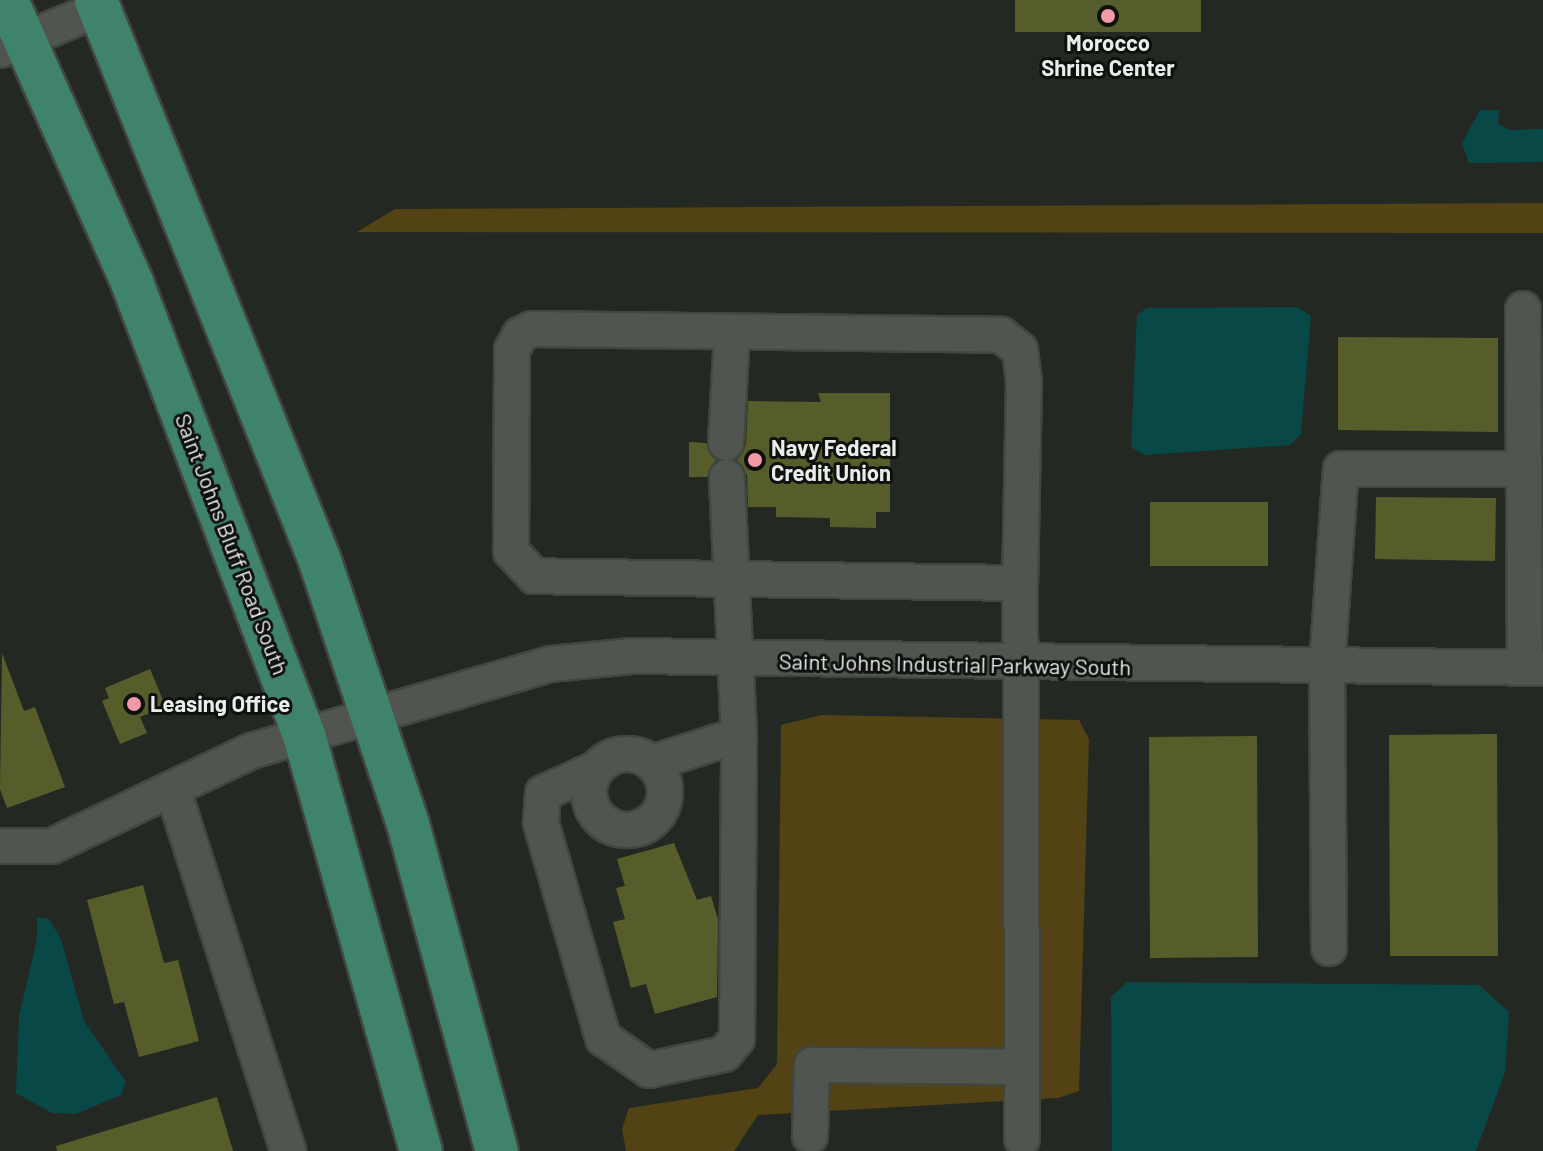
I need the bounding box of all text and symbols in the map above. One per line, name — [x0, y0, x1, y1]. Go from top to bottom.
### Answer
marker: Morocco Shrine Center — [1099, 7, 1117, 25]
place label: Morocco Shrine Center — [1041, 29, 1175, 80]
street label: Saint Johns Bluff Road South — [170, 410, 294, 678]
place label: Navy Federal Credit Union — [771, 434, 897, 486]
marker: Navy Federal Credit Union — [746, 451, 764, 469]
street label: Saint Johns Industrial Parkway South — [779, 648, 1131, 680]
place label: Leasing Office — [150, 691, 290, 717]
marker: Leasing Office — [125, 695, 143, 713]

